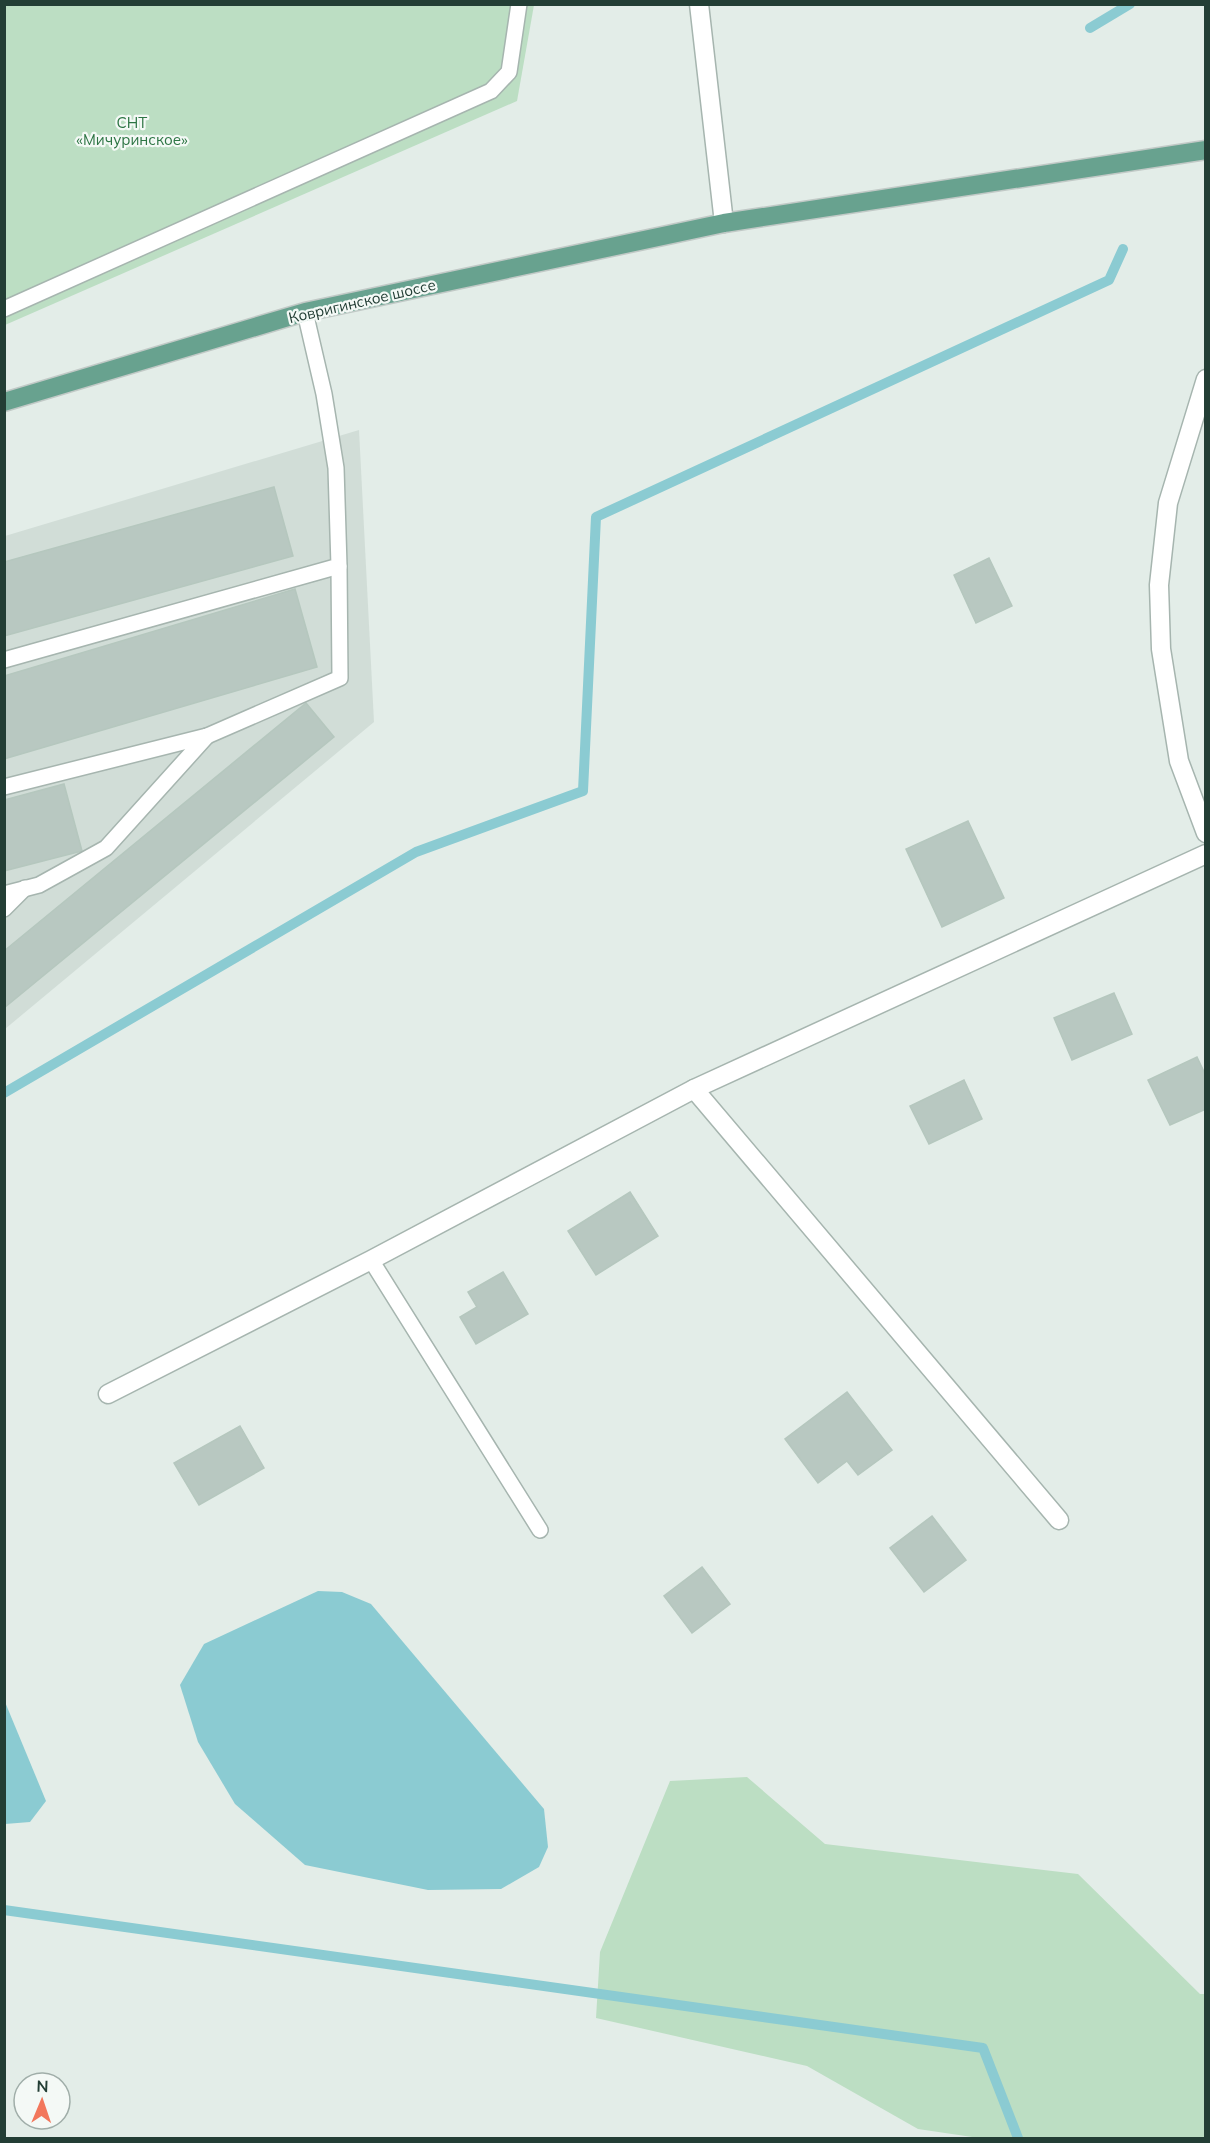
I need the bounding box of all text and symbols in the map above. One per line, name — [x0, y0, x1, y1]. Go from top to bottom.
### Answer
park label: СНТ «Мичуринское» — [76, 113, 188, 149]
street label: Ковригинское шоссе — [287, 275, 437, 327]
north arrow — [12, 2071, 72, 2131]
text: N — [36, 2076, 49, 2096]

